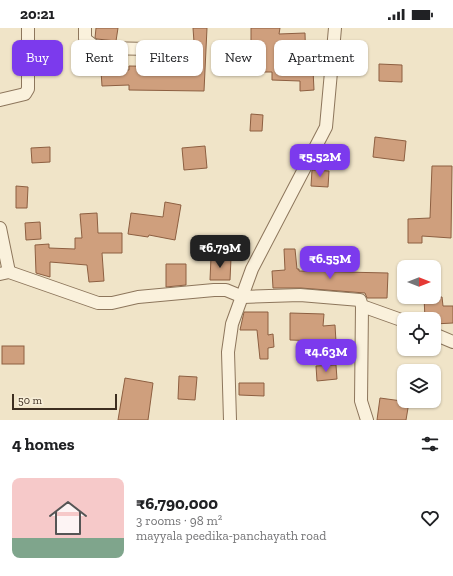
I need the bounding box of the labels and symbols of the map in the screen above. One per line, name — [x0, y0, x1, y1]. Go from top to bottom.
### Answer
pin: ₹5.52M — [287, 144, 353, 178]
pin: ₹6.79M — [187, 235, 253, 269]
pin: ₹6.55M — [297, 246, 363, 280]
north arrow — [397, 260, 441, 304]
pin: ₹4.63M — [293, 339, 359, 373]
scale bar — [12, 392, 117, 411]

